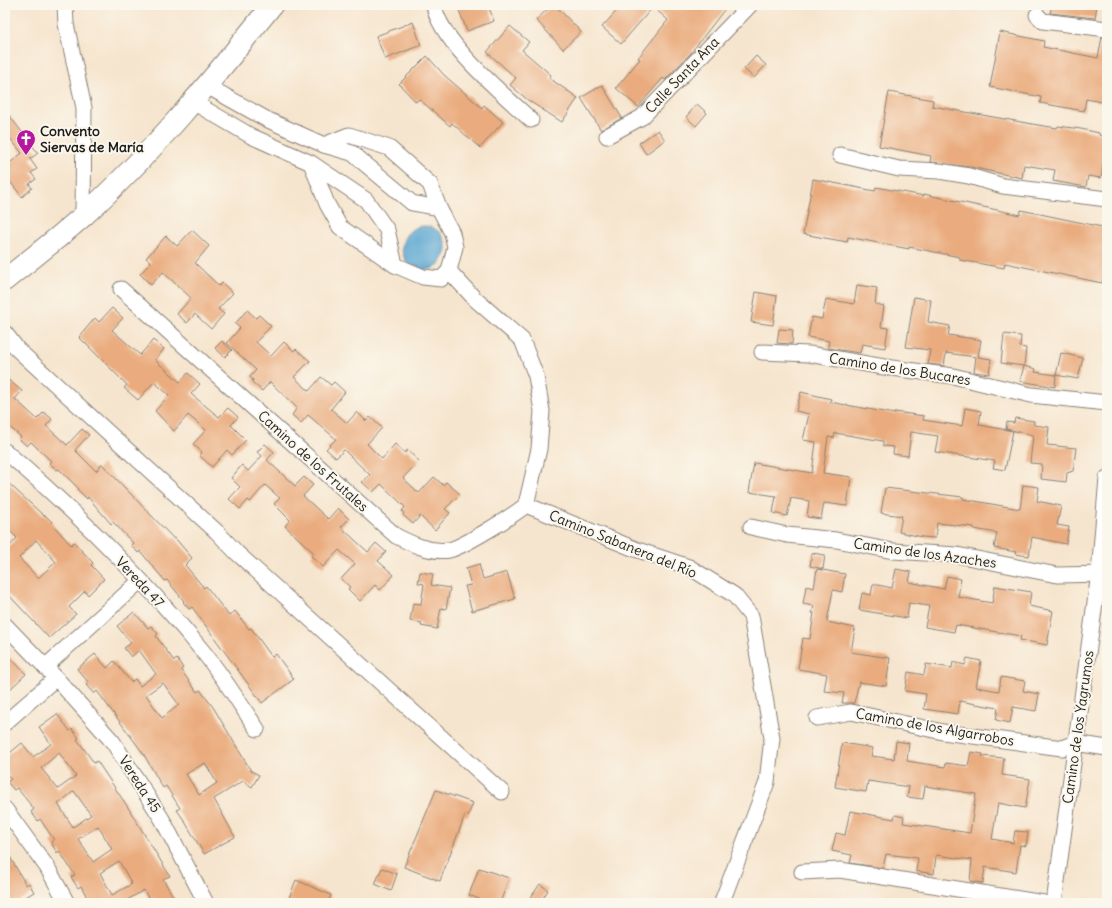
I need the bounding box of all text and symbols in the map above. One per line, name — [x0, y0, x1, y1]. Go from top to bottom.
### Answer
street label: Calle Santa Ana — [641, 33, 723, 117]
place label: Convento Siervas de María — [40, 122, 144, 156]
church icon: Convento Siervas de María — [15, 128, 37, 156]
street label: Camino de los Bucares — [828, 349, 972, 389]
street label: Camino de los Frutales — [254, 407, 372, 515]
street label: Camino Sabanera del Río — [546, 506, 700, 582]
street label: Camino de los Azaches — [852, 534, 998, 572]
street label: Vereda 47 — [112, 553, 168, 611]
street label: Camino de los Yagrumos — [1058, 649, 1098, 805]
street label: Camino de los Algarrobos — [854, 704, 1016, 750]
street label: Vereda 45 — [115, 752, 165, 816]

